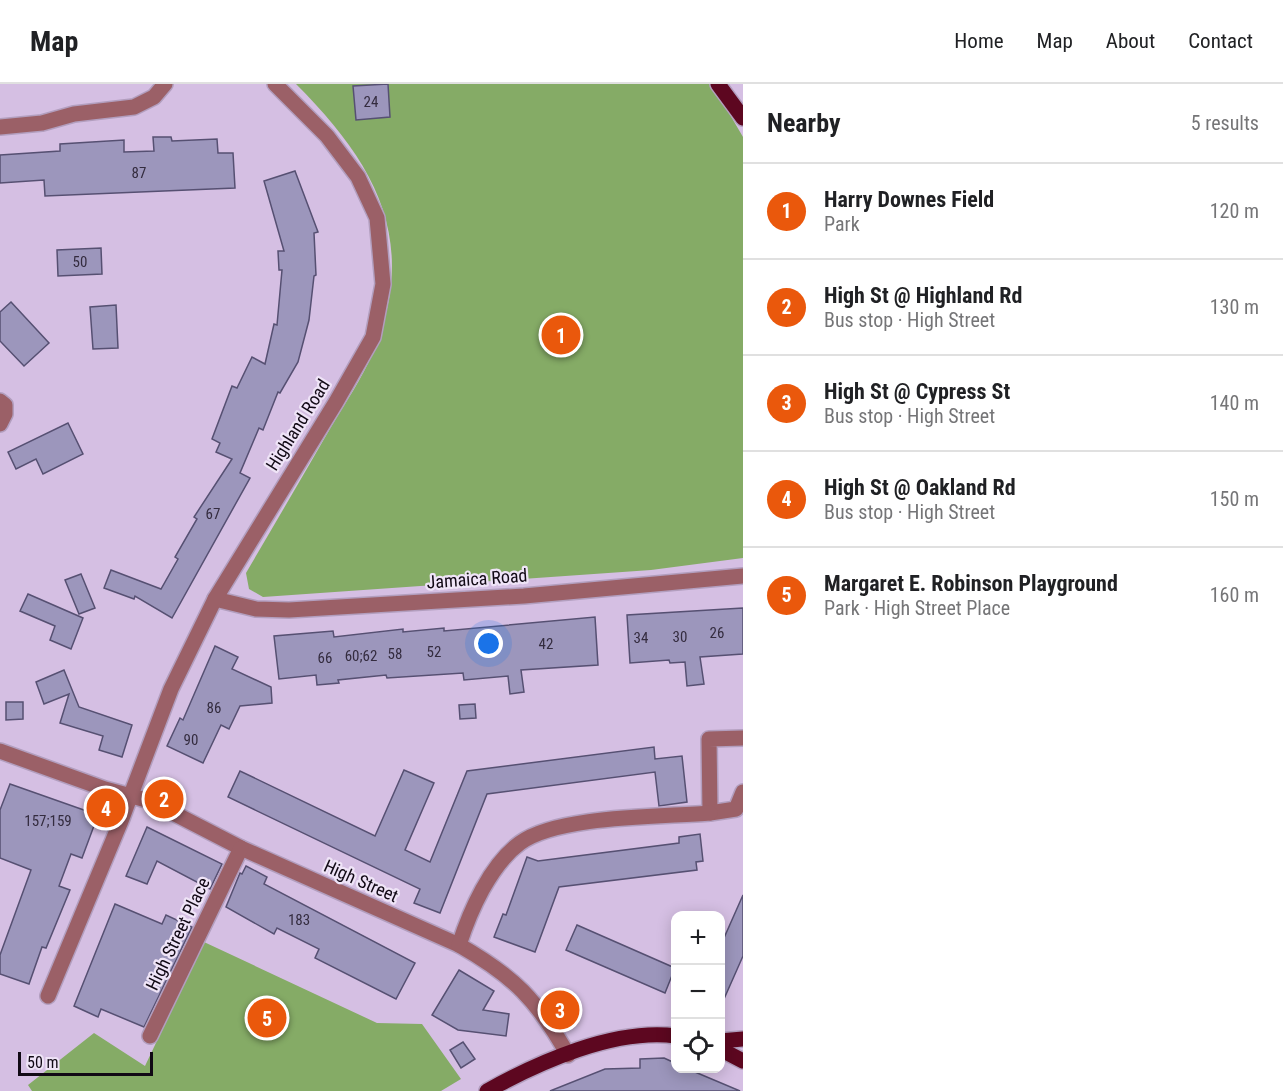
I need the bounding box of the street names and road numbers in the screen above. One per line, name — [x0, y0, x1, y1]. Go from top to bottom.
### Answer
street label: Highland Road — [261, 375, 334, 474]
street label: Jamaica Road — [426, 565, 528, 592]
street label: High Street — [321, 855, 402, 906]
street label: High Street Place — [141, 874, 214, 994]

